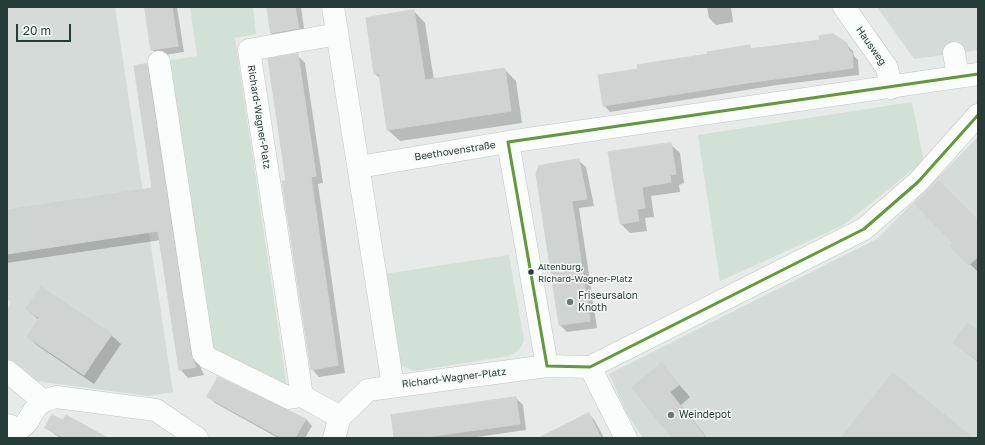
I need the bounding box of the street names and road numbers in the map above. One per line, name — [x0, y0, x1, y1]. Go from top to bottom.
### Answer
street label: Hausweg — [853, 24, 889, 68]
street label: Richard-Wagner-Platz — [245, 64, 273, 170]
street label: Beethovenstraße — [414, 139, 496, 163]
street label: Richard-Wagner-Platz — [401, 366, 507, 390]

